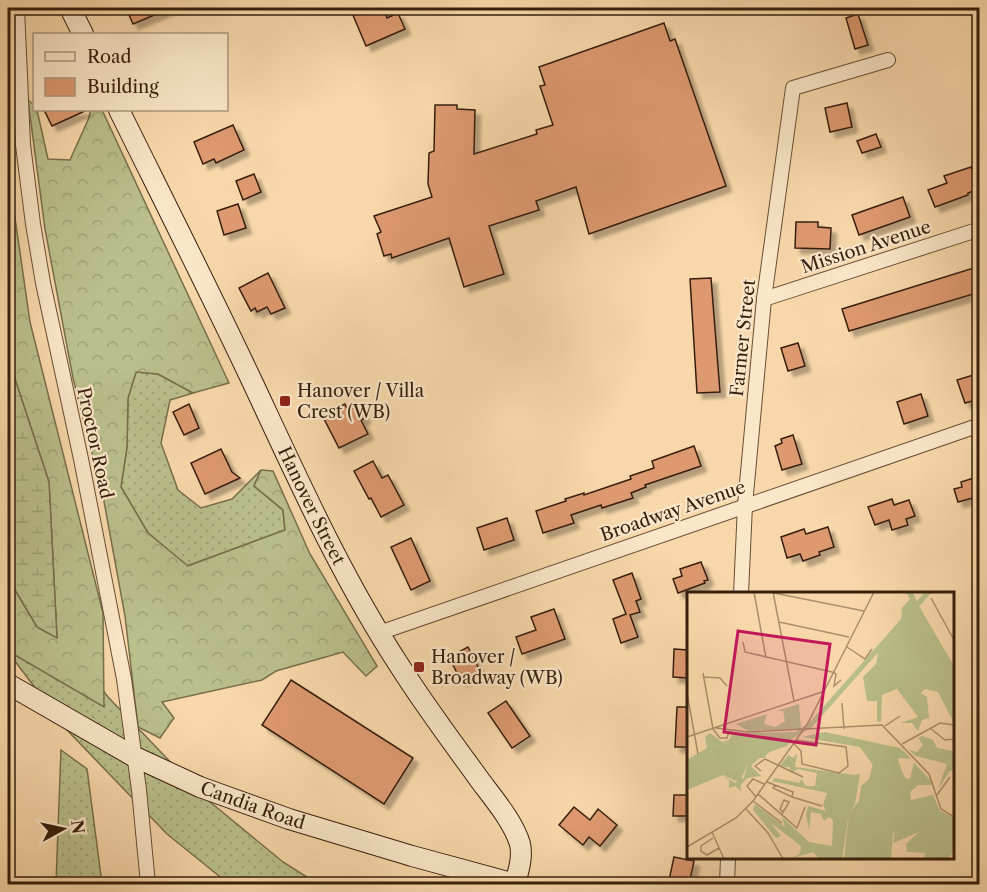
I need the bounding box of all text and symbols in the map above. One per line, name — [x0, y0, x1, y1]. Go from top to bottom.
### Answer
legend — [33, 33, 228, 111]
text: Road — [87, 46, 132, 68]
text: Building — [87, 76, 159, 98]
street label: Mission Avenue — [798, 216, 934, 278]
street label: Farmer Street — [726, 278, 760, 398]
place label: Hanover / Villa Crest (WB) — [297, 380, 425, 423]
street label: Proctor Road — [72, 385, 118, 501]
marker: Hanover / Villa Crest (WB) — [278, 394, 292, 408]
street label: Hanover Street — [273, 443, 350, 569]
street label: Broadway Avenue — [598, 476, 748, 546]
inset map — [687, 592, 954, 859]
place label: Hanover / Broadway (WB) — [431, 646, 563, 689]
marker: Hanover / Broadway (WB) — [412, 660, 426, 674]
street label: Candia Road — [197, 777, 308, 834]
north arrow — [33, 799, 93, 859]
text: N — [67, 819, 89, 835]

